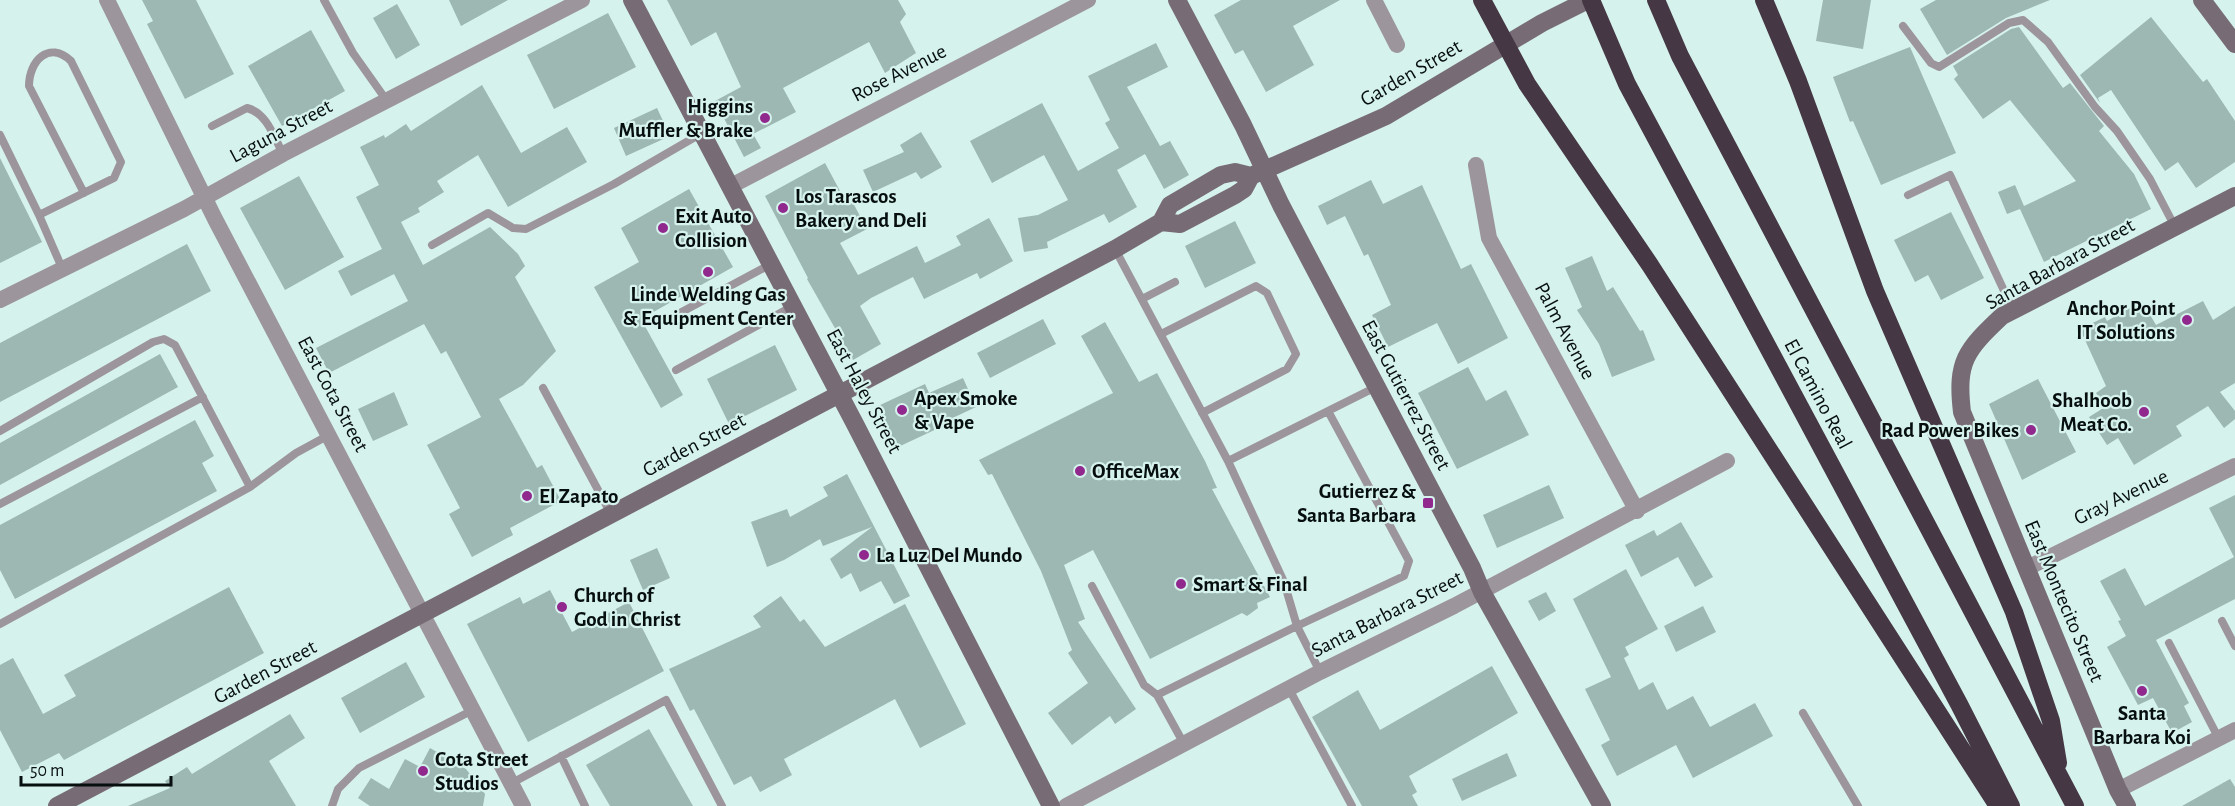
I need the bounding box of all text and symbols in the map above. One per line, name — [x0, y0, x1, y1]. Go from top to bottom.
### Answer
street label: Garden Street — [1357, 36, 1465, 110]
street label: Rose Avenue — [848, 40, 950, 106]
street label: Laguna Street — [226, 95, 336, 167]
place label: Higgins Muffler & Brake — [619, 96, 753, 141]
marker: Higgins Muffler & Brake — [758, 111, 772, 125]
place label: Los Tarascos Bakery and Deli — [795, 186, 927, 231]
marker: Los Tarascos Bakery and Deli — [776, 201, 790, 215]
place label: Exit Auto Collision — [675, 206, 752, 251]
street label: Santa Barbara Street — [1982, 214, 2138, 314]
marker: Exit Auto Collision — [656, 221, 670, 235]
marker: Linde Welding Gas & Equipment Center — [701, 265, 715, 279]
street label: Palm Avenue — [1531, 279, 1599, 383]
place label: Linde Welding Gas & Equipment Center — [623, 284, 794, 329]
place label: Anchor Point IT Solutions — [2066, 298, 2175, 343]
marker: Anchor Point IT Solutions — [2180, 313, 2194, 327]
street label: East Gutierrez Street — [1358, 317, 1454, 474]
street label: East Haley Street — [822, 325, 906, 457]
street label: East Cota Street — [294, 333, 372, 455]
street label: El Camino Real — [1780, 336, 1856, 452]
place label: Apex Smoke & Vape — [914, 388, 1017, 433]
place label: Shalhoob Meat Co. — [2052, 390, 2132, 435]
marker: Apex Smoke & Vape — [895, 403, 909, 417]
marker: Shalhoob Meat Co. — [2137, 405, 2151, 419]
street label: Garden Street — [639, 409, 749, 481]
place label: Rad Power Bikes — [1881, 420, 2019, 441]
marker: Rad Power Bikes — [2024, 423, 2038, 437]
place label: OfficeMax — [1092, 461, 1180, 482]
marker: OfficeMax — [1073, 464, 1087, 478]
street label: Gray Avenue — [2071, 465, 2171, 529]
place label: Gutierrez & Santa Barbara — [1297, 481, 1416, 526]
place label: El Zapato — [539, 486, 618, 507]
marker: El Zapato — [520, 489, 534, 503]
marker: Gutierrez & Santa Barbara — [1421, 496, 1435, 510]
street label: East Montecito Street — [2020, 517, 2108, 685]
place label: La Luz Del Mundo — [876, 545, 1022, 566]
marker: La Luz Del Mundo — [857, 548, 871, 562]
street label: Santa Barbara Street — [1308, 567, 1466, 661]
place label: Smart & Final — [1193, 574, 1308, 595]
marker: Smart & Final — [1174, 577, 1188, 591]
place label: Church of God in Christ — [574, 585, 681, 630]
marker: Church of God in Christ — [555, 600, 569, 614]
street label: Garden Street — [210, 636, 320, 708]
marker: Santa Barbara Koi — [2135, 684, 2149, 698]
place label: Santa Barbara Koi — [2093, 703, 2191, 748]
scale bar — [21, 749, 171, 787]
place label: Cota Street Studios — [435, 749, 528, 794]
text: 50 m — [30, 762, 64, 780]
marker: Cota Street Studios — [416, 764, 430, 778]

